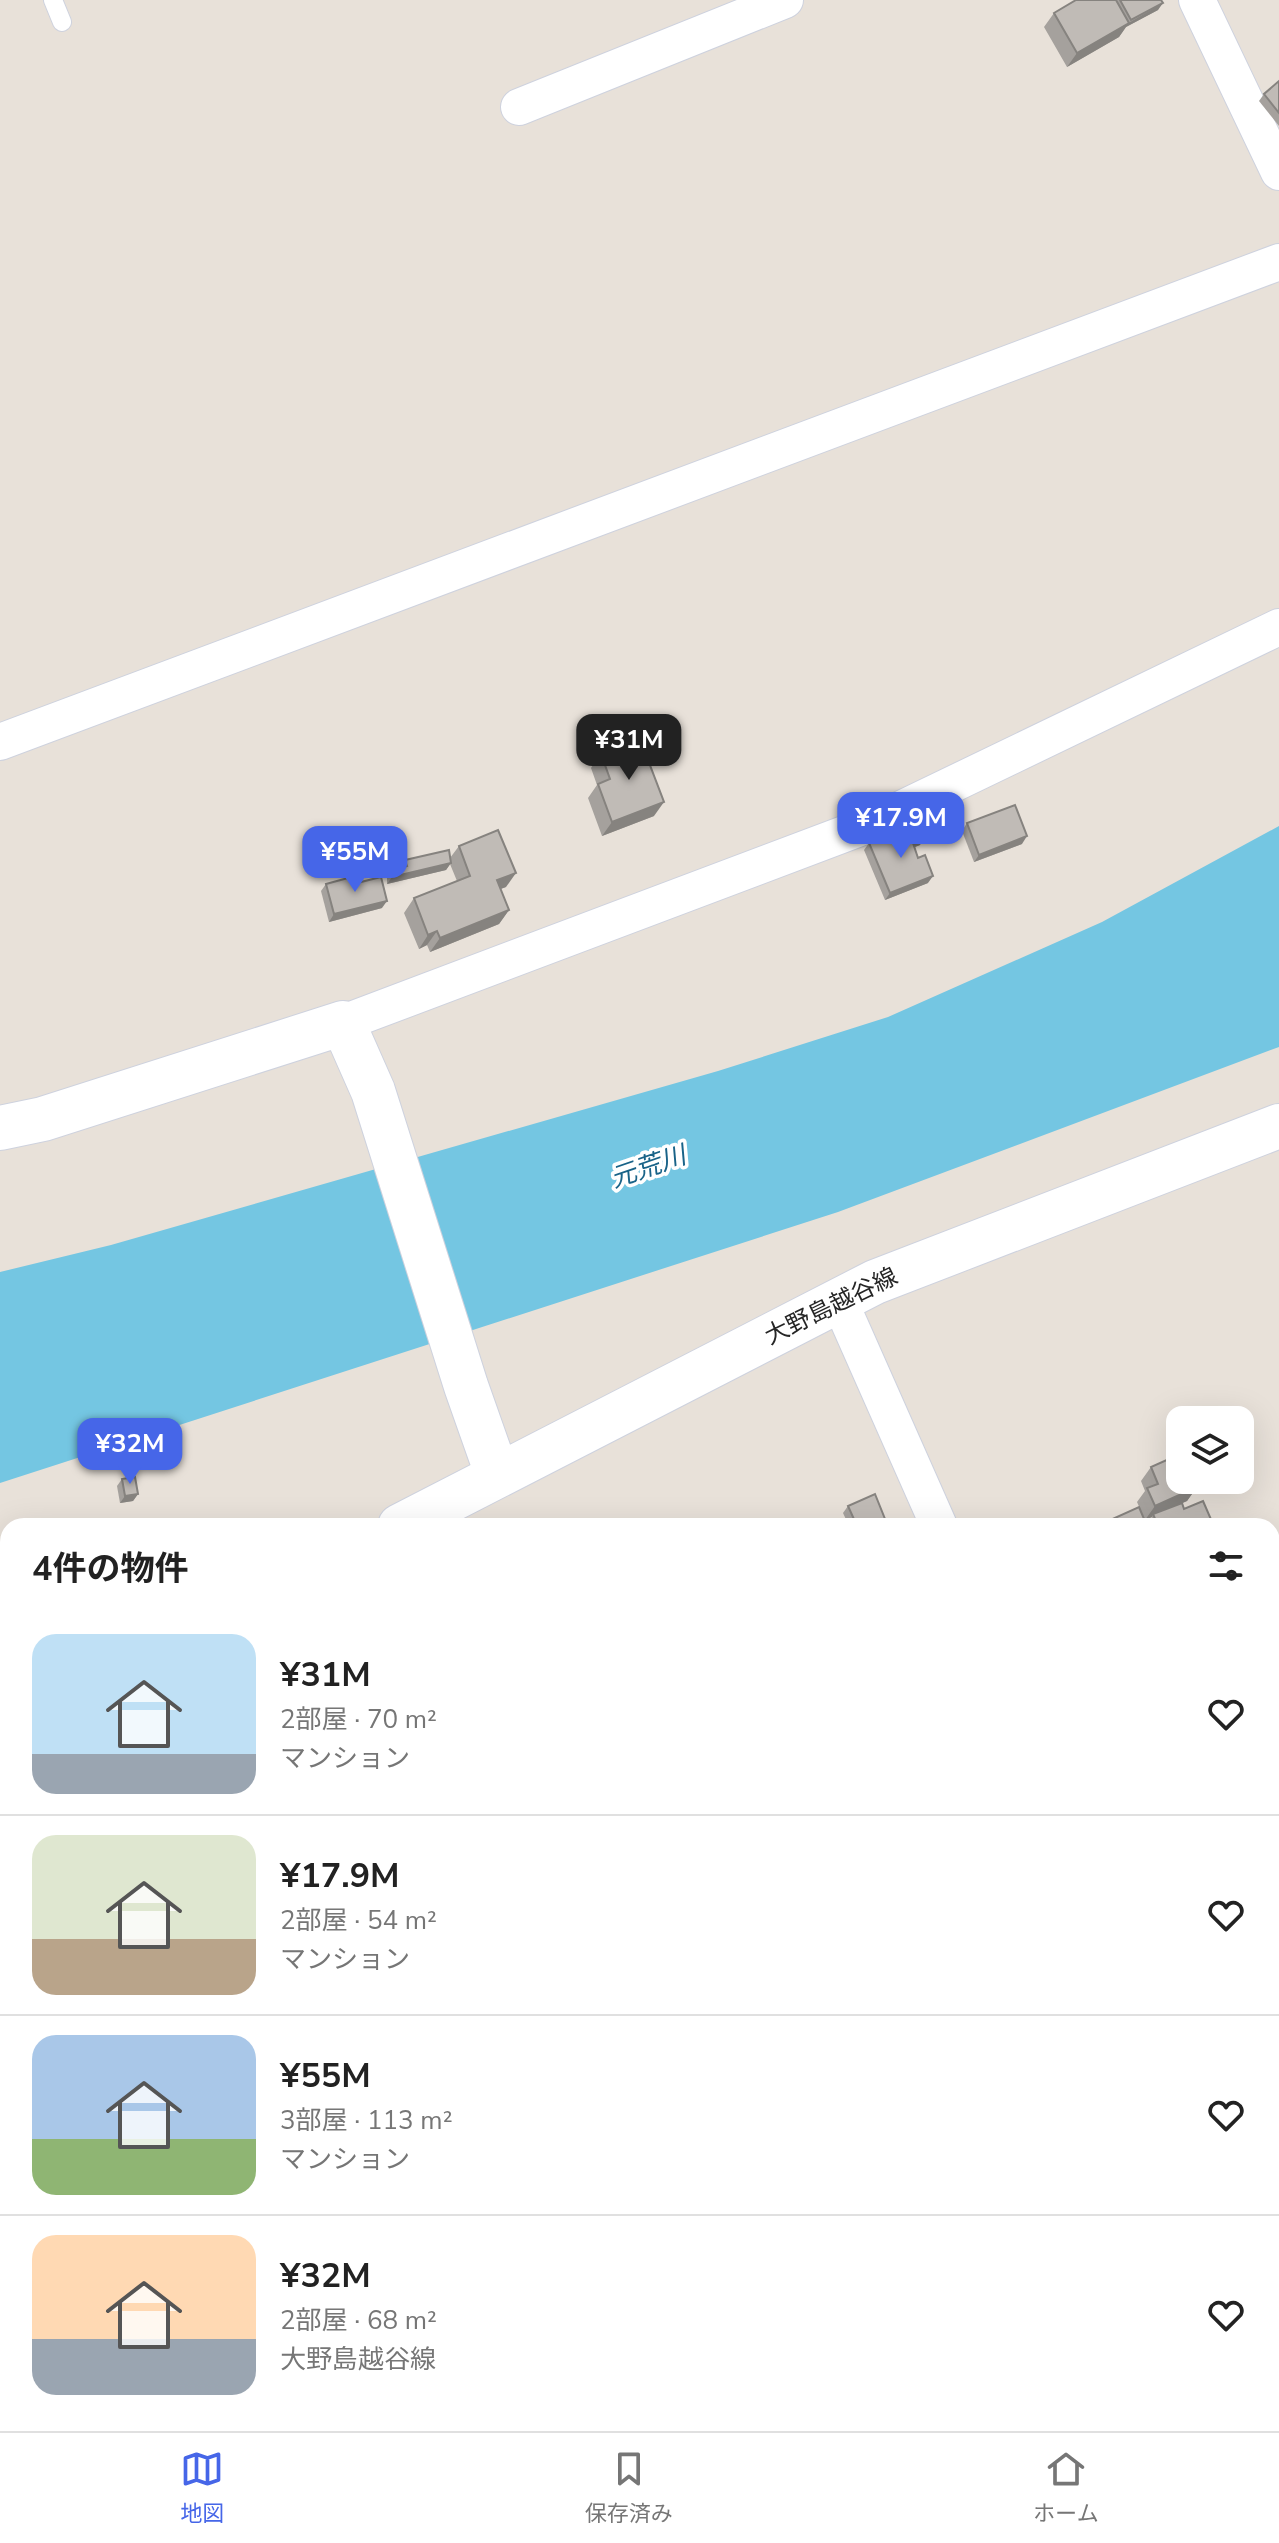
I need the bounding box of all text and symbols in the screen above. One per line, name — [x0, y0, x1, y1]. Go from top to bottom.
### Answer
pin: ¥31M — [582, 714, 676, 782]
text: ¥31M — [594, 722, 664, 757]
pin: ¥17.9M — [836, 792, 966, 860]
text: ¥17.9M — [855, 800, 947, 835]
pin: ¥55M — [308, 826, 402, 894]
text: ¥55M — [320, 834, 390, 869]
water label: 元荒川 — [605, 1137, 693, 1196]
street label: 大野島越谷線 — [759, 1260, 903, 1352]
map controls — [1166, 1406, 1254, 1494]
button: layers — [1166, 1406, 1254, 1494]
pin: ¥32M — [83, 1418, 177, 1486]
text: ¥32M — [95, 1426, 165, 1461]
icon: filters — [1204, 1544, 1248, 1588]
text: 4件の物件 — [32, 1546, 188, 1592]
text: ¥31M — [280, 1652, 371, 1698]
icon: home — [96, 1666, 192, 1762]
icon: heart — [1204, 1692, 1248, 1736]
text: 2部屋 · 70 m² — [280, 1702, 437, 1737]
text: マンション — [280, 1741, 410, 1776]
text: ¥17.9M — [280, 1853, 400, 1899]
icon: home — [96, 1867, 192, 1963]
icon: heart — [1204, 1893, 1248, 1937]
text: 2部屋 · 54 m² — [280, 1903, 437, 1938]
text: マンション — [280, 1942, 410, 1977]
text: ¥55M — [280, 2053, 371, 2099]
icon: home — [96, 2067, 192, 2163]
icon: heart — [1204, 2093, 1248, 2137]
text: 3部屋 · 113 m² — [280, 2103, 453, 2138]
text: マンション — [280, 2142, 410, 2177]
text: ¥32M — [280, 2253, 371, 2299]
icon: home — [96, 2267, 192, 2363]
icon: heart — [1204, 2293, 1248, 2337]
text: 2部屋 · 68 m² — [280, 2303, 437, 2338]
text: 大野島越谷線 — [280, 2342, 436, 2377]
tab: 地図 — [180, 2447, 224, 2529]
tab: 保存済み — [585, 2447, 673, 2529]
tab: ホーム — [1033, 2447, 1099, 2529]

